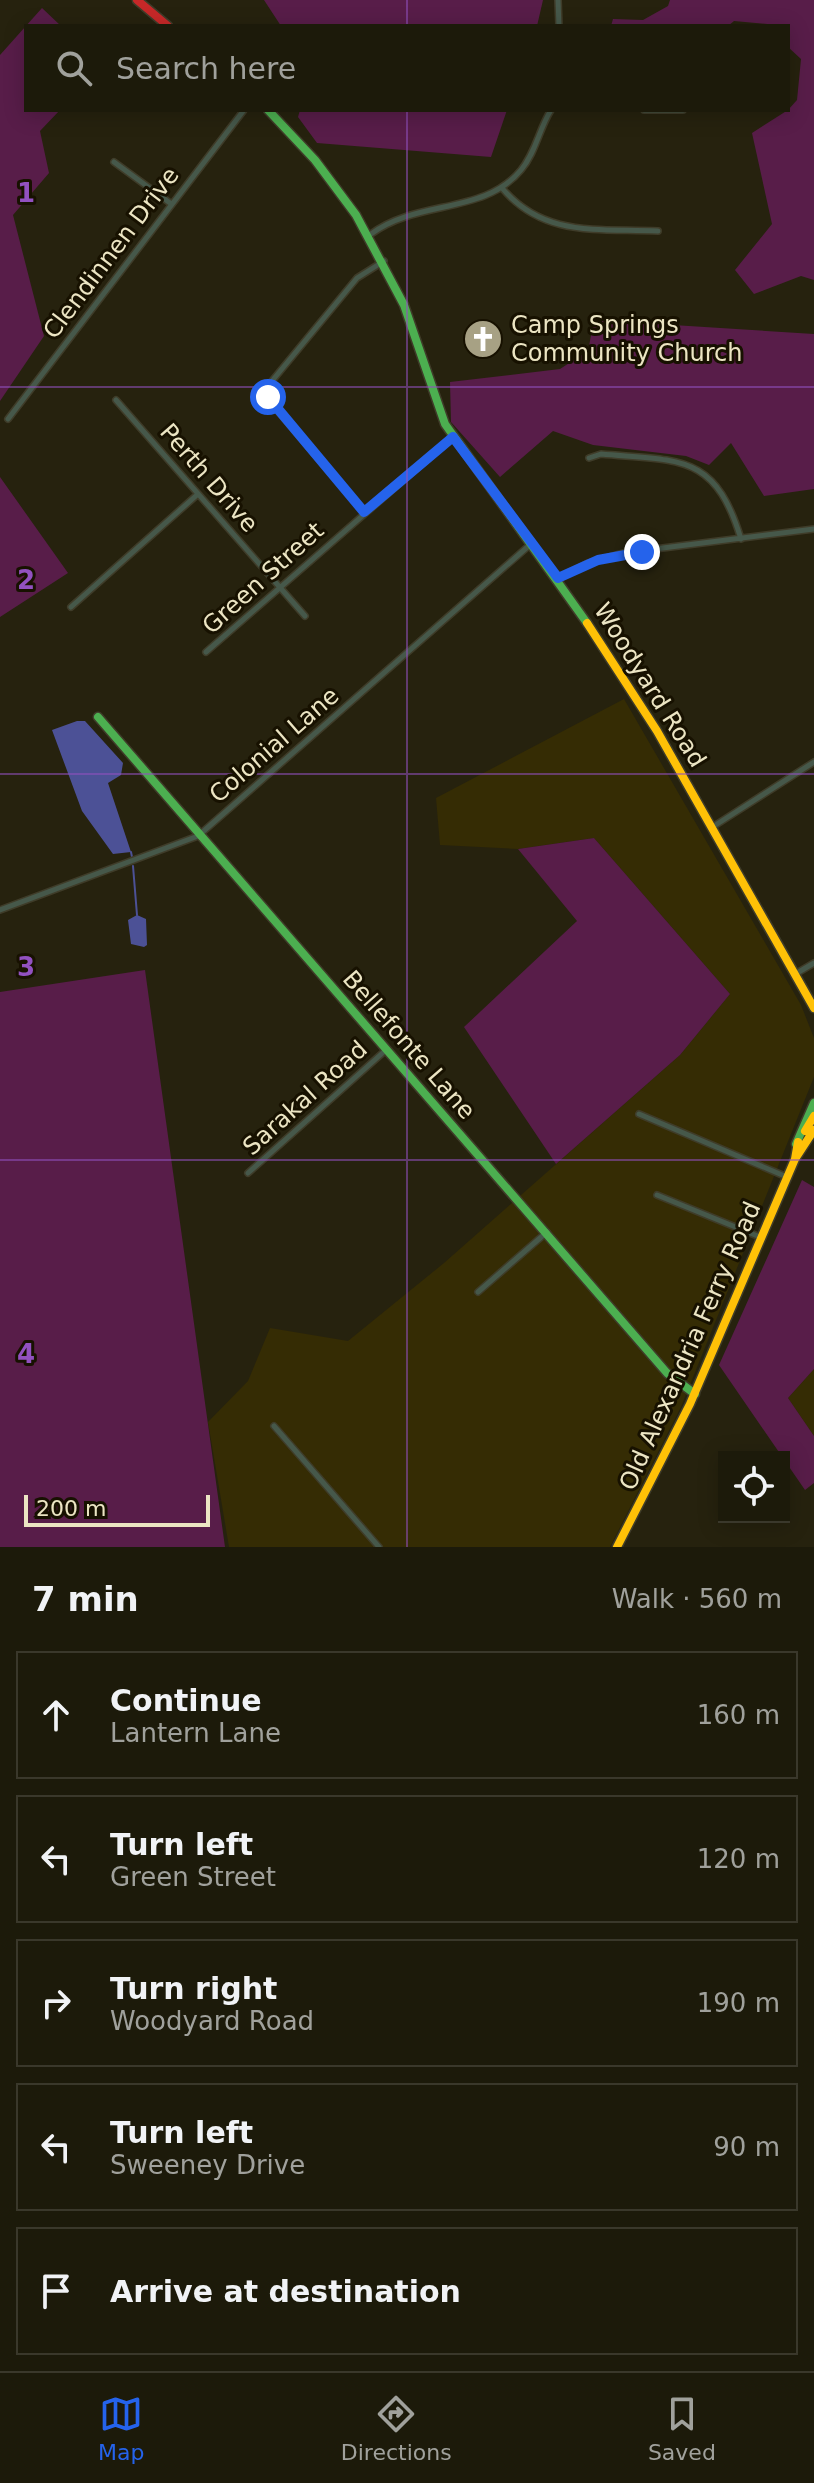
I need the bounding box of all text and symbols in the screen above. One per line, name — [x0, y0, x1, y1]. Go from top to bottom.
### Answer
search box — [24, 24, 790, 112]
icon: search — [52, 46, 96, 90]
text: Search here — [116, 51, 296, 86]
street label: Clendinnen Drive — [37, 162, 185, 344]
text: 1 — [17, 178, 35, 208]
place label: Camp Springs Community Church — [511, 311, 742, 367]
church icon: Camp Springs Community Church — [462, 318, 504, 360]
route start — [250, 379, 286, 415]
street label: Perth Drive — [154, 418, 264, 538]
street label: Green Street — [197, 516, 329, 640]
route end — [624, 534, 660, 570]
text: 2 — [17, 565, 35, 595]
street label: Woodyard Road — [588, 598, 712, 772]
street label: Colonial Lane — [204, 681, 344, 809]
text: 3 — [17, 952, 35, 982]
street label: Bellefonte Lane — [337, 965, 481, 1125]
street label: Sarakal Road — [237, 1035, 373, 1161]
street label: Old Alexandria Ferry Road — [614, 1197, 766, 1495]
text: 4 — [17, 1339, 35, 1369]
map controls — [718, 1451, 790, 1523]
button: locate — [718, 1451, 790, 1523]
scale bar — [24, 1491, 210, 1527]
text: 200 m — [36, 1496, 106, 1521]
text: 7 min — [32, 1579, 139, 1619]
text: Walk · 560 m — [612, 1584, 782, 1614]
text: Continue — [110, 1683, 262, 1718]
icon: ahead — [34, 1693, 78, 1737]
text: 160 m — [697, 1700, 780, 1730]
text: Lantern Lane — [110, 1718, 281, 1748]
text: Turn left — [110, 1827, 253, 1862]
icon: left — [34, 1837, 78, 1881]
text: 120 m — [697, 1844, 780, 1874]
text: Green Street — [110, 1862, 276, 1892]
text: Turn right — [110, 1971, 277, 2006]
icon: right — [34, 1981, 78, 2025]
text: 190 m — [697, 1988, 780, 2018]
text: Woodyard Road — [110, 2006, 314, 2036]
text: Turn left — [110, 2115, 253, 2150]
icon: left — [34, 2125, 78, 2169]
text: 90 m — [713, 2132, 780, 2162]
text: Sweeney Drive — [110, 2150, 305, 2180]
icon: arrive — [34, 2269, 78, 2313]
text: Arrive at destination — [110, 2274, 461, 2309]
tab: Map — [98, 2392, 145, 2465]
tab: Directions — [341, 2392, 452, 2465]
tab: Saved — [648, 2392, 716, 2465]

